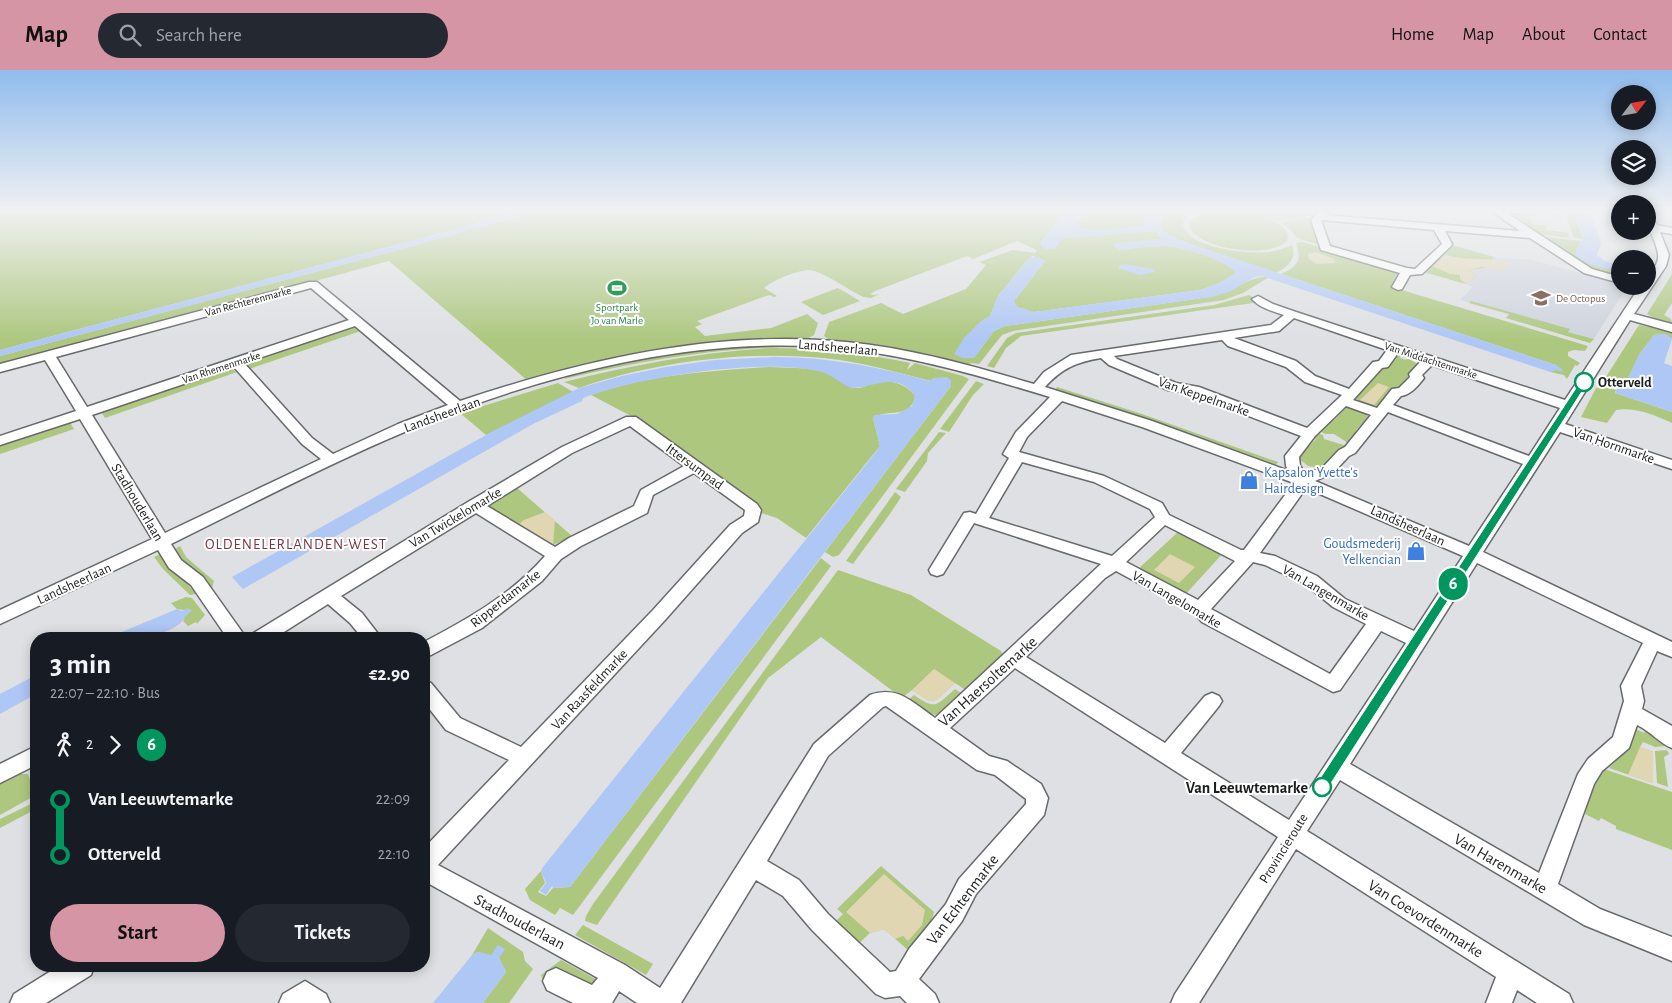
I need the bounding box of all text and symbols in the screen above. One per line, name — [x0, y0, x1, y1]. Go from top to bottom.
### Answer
search box — [98, 13, 448, 58]
icon: search — [116, 21, 144, 49]
text: Map — [25, 23, 68, 47]
text: Search here — [156, 26, 242, 45]
text: Home — [1391, 26, 1434, 44]
text: Map — [1462, 26, 1494, 44]
text: About — [1522, 26, 1565, 44]
text: Contact — [1593, 26, 1647, 44]
north arrow — [1611, 85, 1656, 130]
map controls — [1611, 85, 1656, 295]
button: layers — [1611, 140, 1656, 185]
button: + — [1611, 195, 1656, 240]
button: − — [1611, 250, 1656, 295]
sports icon: Sportpark Jo van Marle — [606, 277, 628, 299]
street label: Van Rechterenmarke — [204, 285, 292, 318]
school or university icon: De Octopus — [1530, 287, 1552, 309]
place label: De Octopus — [1556, 293, 1605, 304]
place label: Sportpark Jo van Marle — [591, 302, 643, 326]
street label: Landsheerlaan — [797, 338, 878, 358]
street label: Van Middachtenmarke — [1383, 340, 1479, 381]
street label: Van Rhemenmarke — [181, 350, 262, 385]
marker: Otterveld — [1574, 372, 1594, 392]
street label: Van Keppelmarke — [1156, 375, 1251, 419]
place label: Otterveld — [1598, 376, 1652, 390]
street label: Landsheerlaan — [402, 395, 482, 435]
street label: Van Hornmarke — [1571, 425, 1656, 466]
street label: Ittersumpad — [663, 441, 726, 492]
street label: Stadhouderlaan — [109, 461, 166, 544]
place label: Kapsalon Yvette's Hairdesign — [1264, 466, 1358, 496]
shop icon: Kapsalon Yvette's Hairdesign — [1238, 469, 1260, 491]
street label: Van Twickelomarke — [407, 485, 504, 551]
street label: Landsheerlaan — [1368, 503, 1447, 549]
district label: OLDENELERLANDEN-WEST — [205, 537, 387, 552]
place label: Goudsmederij Yelkencian — [1323, 537, 1401, 567]
shop icon: Goudsmederij Yelkencian — [1405, 540, 1427, 562]
street label: Landsheerlaan — [35, 561, 114, 607]
street label: Van Langenmarke — [1280, 562, 1371, 623]
street label: Ripperdamarke — [468, 567, 543, 630]
line badge: 6 — [1437, 568, 1469, 600]
street label: Van Langelomarke — [1129, 569, 1224, 631]
text: 6 — [1449, 575, 1457, 593]
street label: Van Haersoltemarke — [935, 633, 1040, 730]
street label: Van Raasfeldmarke — [549, 647, 630, 733]
text: 3 min — [50, 651, 111, 679]
text: €2.90 — [369, 665, 410, 684]
text: 22:07 – 22:10 · Bus — [50, 685, 160, 701]
icon: walk — [50, 731, 78, 759]
icon: forward — [101, 731, 129, 759]
text: 2 — [86, 736, 93, 752]
text: 6 — [147, 736, 156, 754]
marker: Van Leeuwtemarke — [1312, 777, 1332, 797]
place label: Van Leeuwtemarke — [1186, 780, 1308, 796]
text: Van Leeuwtemarke — [88, 790, 233, 809]
text: 22:09 — [376, 791, 410, 807]
street label: Provincieroute — [1257, 811, 1311, 886]
street label: Van Harenmarke — [1451, 831, 1550, 897]
text: Otterveld — [88, 845, 161, 864]
text: 22:10 — [378, 846, 410, 862]
street label: Van Echtenmarke — [924, 852, 1002, 948]
street label: Van Coevordenmarke — [1365, 877, 1486, 961]
street label: Stadhouderlaan — [471, 891, 568, 952]
button: Start — [50, 904, 225, 962]
button: Tickets — [235, 904, 410, 962]

